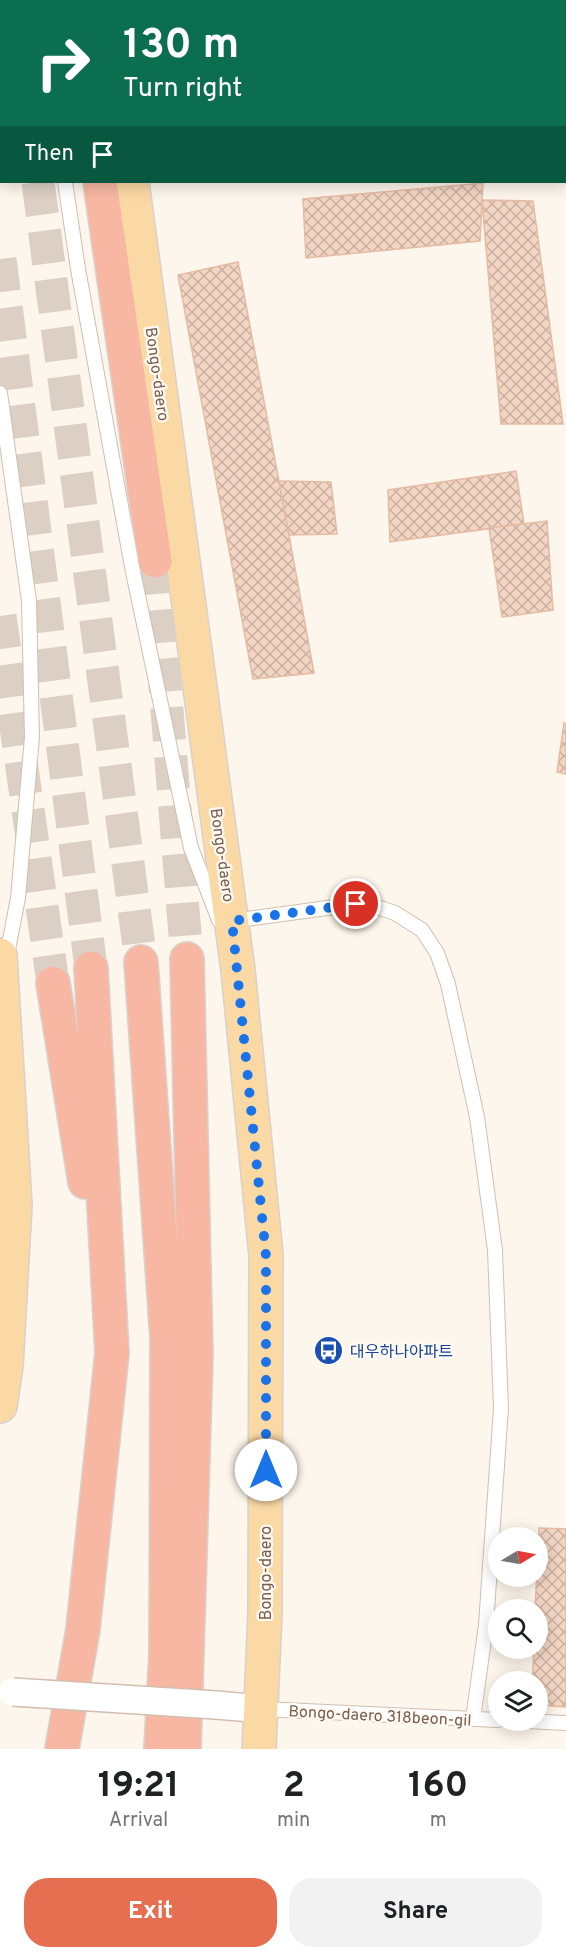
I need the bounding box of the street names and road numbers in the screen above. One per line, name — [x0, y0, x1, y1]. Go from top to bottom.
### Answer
street label: Bongo-daero — [140, 326, 172, 422]
street label: Bongo-daero — [205, 807, 237, 903]
street label: Bongo-daero — [257, 1526, 277, 1620]
street label: Bongo-daero 318beon-gil — [288, 1702, 472, 1732]

